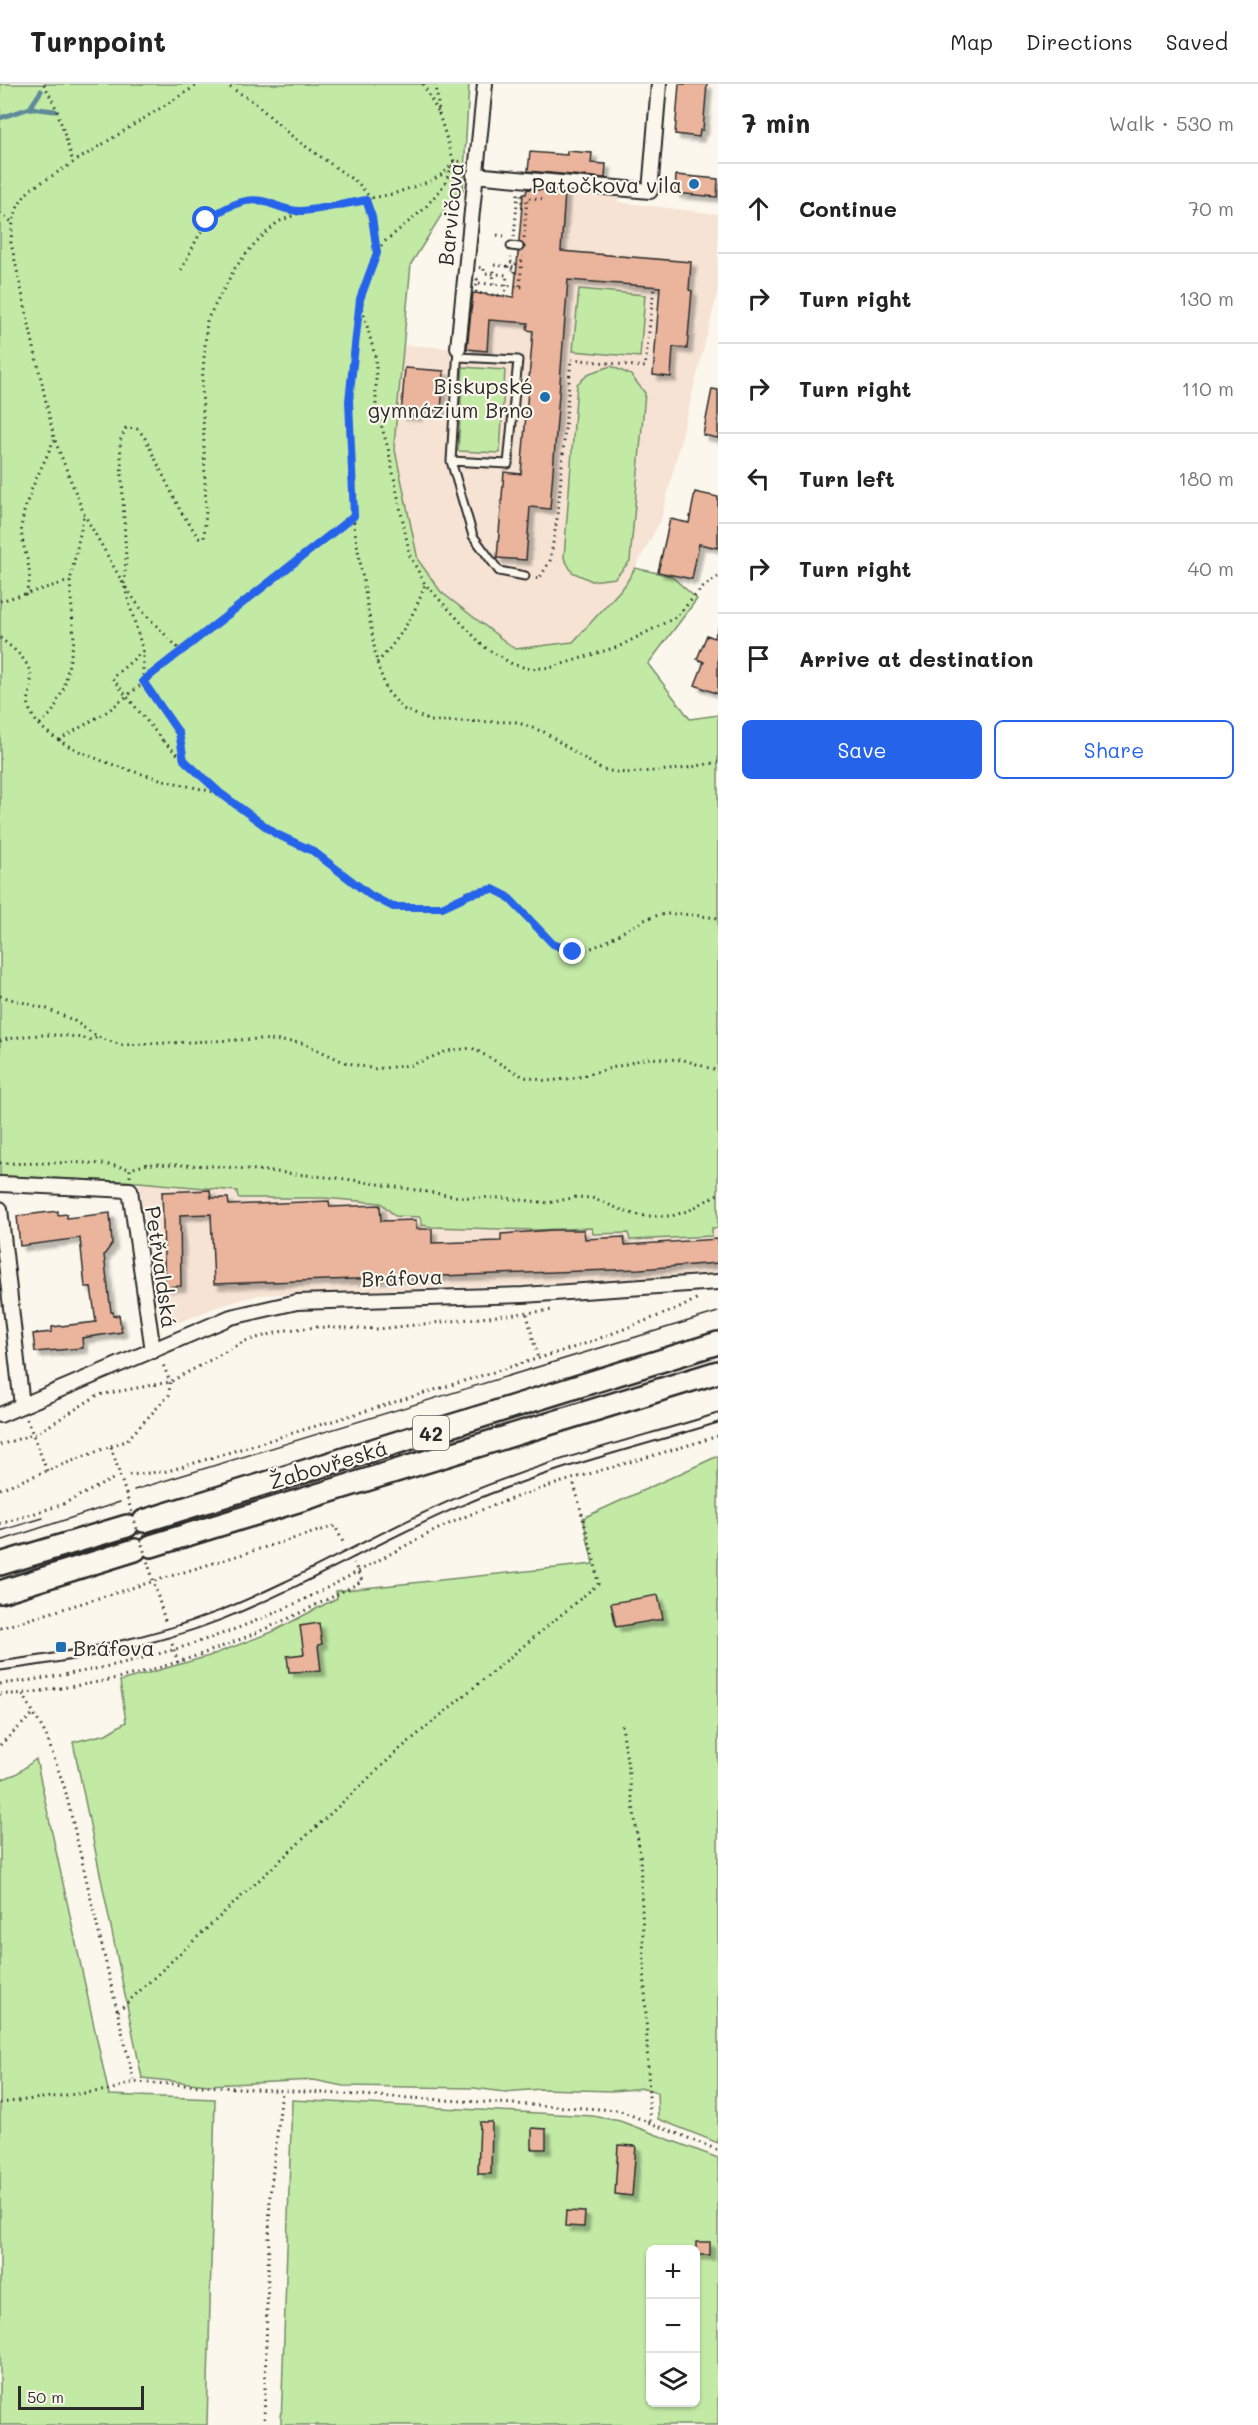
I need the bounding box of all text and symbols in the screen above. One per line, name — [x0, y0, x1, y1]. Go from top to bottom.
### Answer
text: Turnpoint — [30, 23, 166, 59]
text: Map — [950, 28, 993, 55]
text: Directions — [1026, 28, 1133, 55]
text: Saved — [1166, 28, 1228, 55]
text: 7 min — [742, 106, 810, 140]
text: Walk · 530 m — [1109, 110, 1234, 136]
street label: Barvičova — [431, 161, 469, 267]
place label: Patočkova vila — [532, 171, 682, 198]
marker: Patočkova vila — [687, 177, 701, 191]
icon: ahead — [742, 192, 775, 225]
text: Continue — [799, 194, 897, 223]
text: 70 m — [1188, 195, 1234, 221]
route start — [192, 206, 218, 232]
icon: right — [742, 282, 775, 315]
text: Turn right — [799, 284, 911, 313]
text: 130 m — [1179, 285, 1234, 311]
place label: Biskupské gymnázium Brno — [368, 372, 533, 423]
icon: right — [742, 372, 775, 405]
text: Turn right — [799, 374, 911, 403]
text: 110 m — [1181, 375, 1234, 401]
marker: Biskupské gymnázium Brno — [538, 390, 552, 404]
icon: left — [742, 462, 775, 495]
text: Turn left — [799, 464, 895, 493]
text: 180 m — [1178, 465, 1234, 491]
icon: right — [742, 552, 775, 585]
text: Turn right — [799, 554, 911, 583]
text: 40 m — [1188, 555, 1234, 581]
icon: arrive — [742, 642, 775, 675]
text: Arrive at destination — [799, 644, 1034, 673]
button: Save — [742, 720, 982, 779]
button: Share — [994, 720, 1234, 779]
route end — [559, 938, 585, 964]
street label: Petřvaldská — [140, 1204, 184, 1330]
street label: Bráfova — [361, 1262, 443, 1292]
road number: 42 — [413, 1416, 449, 1450]
street label: Žabovřeská — [266, 1433, 390, 1495]
place label: Bráfova — [73, 1634, 154, 1661]
marker: Bráfova — [54, 1640, 68, 1654]
map controls — [646, 2245, 700, 2407]
button: + — [646, 2245, 700, 2299]
button: − — [646, 2299, 700, 2353]
button: layers — [646, 2353, 700, 2407]
scale bar — [18, 2383, 144, 2410]
text: 50 m — [27, 2386, 64, 2407]

